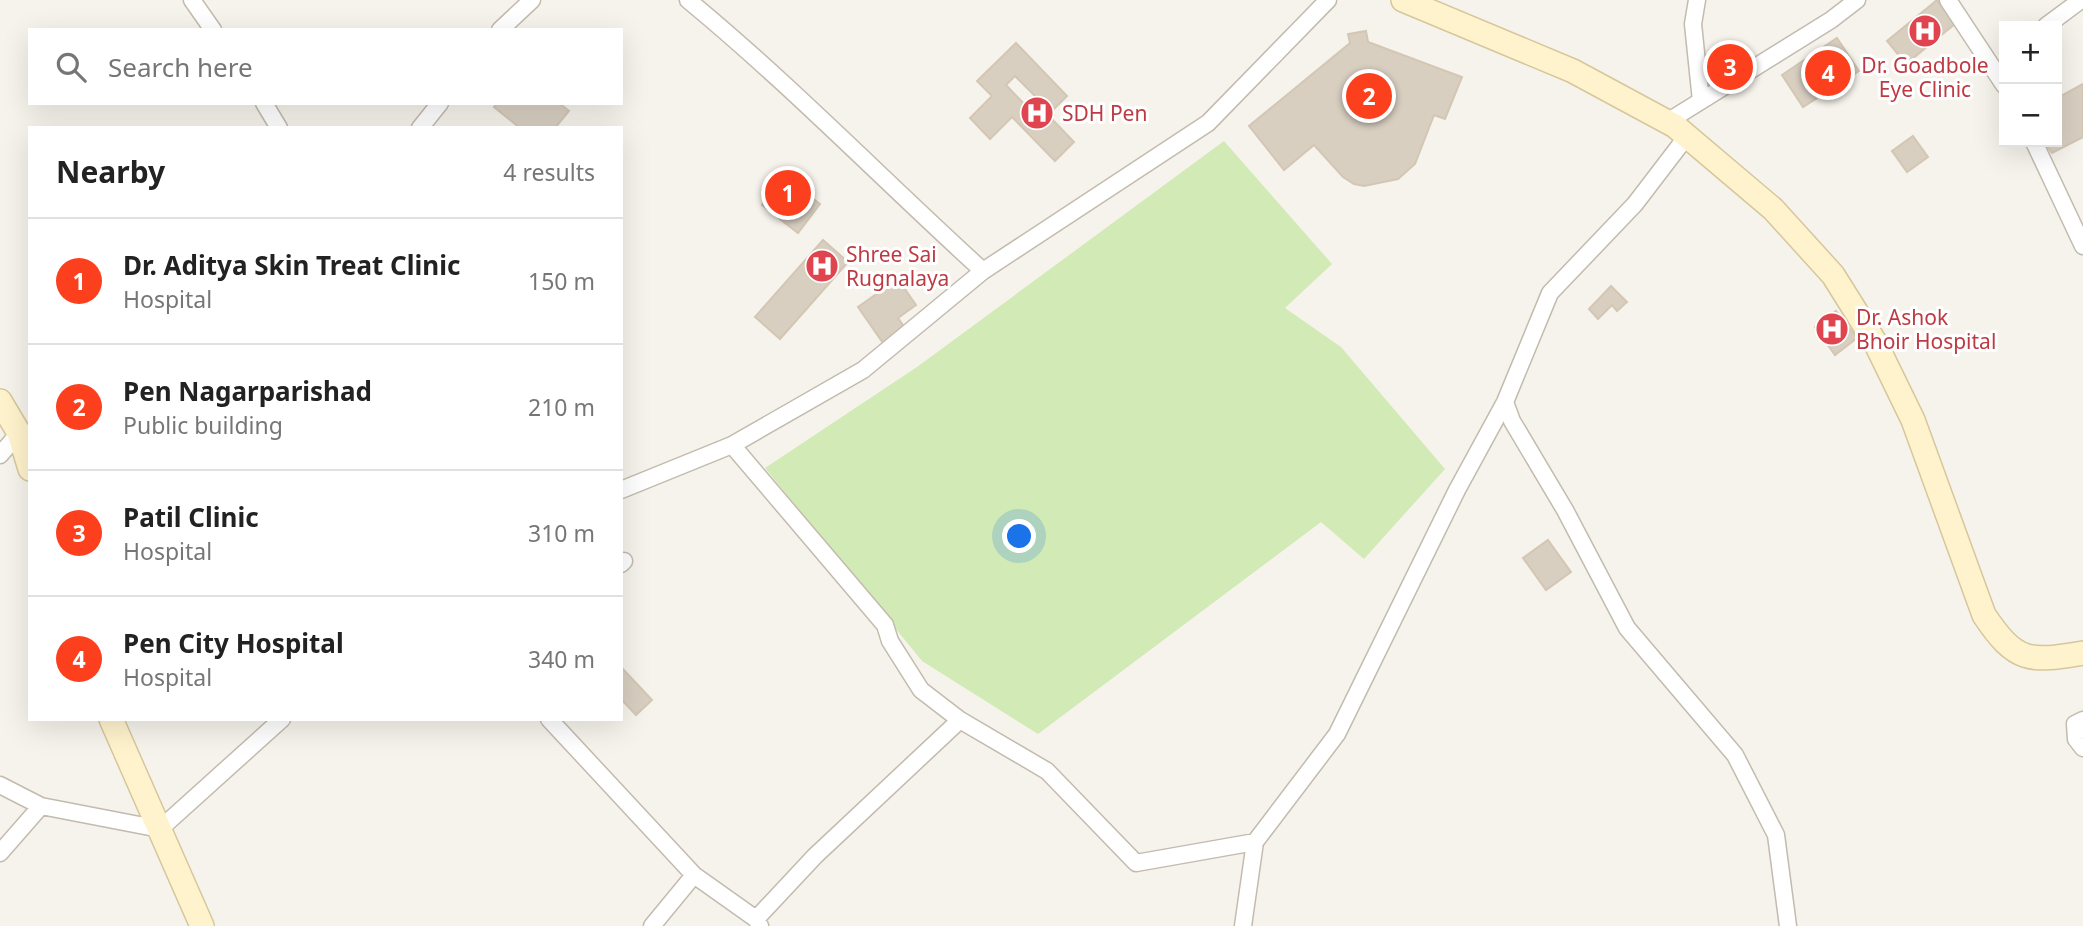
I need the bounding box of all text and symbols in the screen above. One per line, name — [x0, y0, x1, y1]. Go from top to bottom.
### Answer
hospital icon: Dr. Goadbole Eye Clinic — [1906, 12, 1944, 50]
map controls — [1999, 21, 2062, 147]
button: + — [1999, 21, 2062, 84]
search box — [28, 28, 623, 105]
pin: 3 — [1707, 41, 1753, 93]
pin: 4 — [1805, 47, 1851, 99]
icon: search — [52, 48, 90, 86]
text: Search here — [108, 49, 253, 85]
place label: Dr. Goadbole Eye Clinic — [1861, 51, 1989, 103]
pin: 2 — [1346, 70, 1392, 122]
button: − — [1999, 84, 2062, 147]
hospital icon: SDH Pen — [1018, 94, 1056, 132]
place label: SDH Pen — [1062, 99, 1147, 127]
text: Nearby — [56, 151, 165, 192]
text: 4 results — [503, 156, 595, 188]
pin: 1 — [765, 167, 811, 219]
place label: Shree Sai Rugnalaya — [846, 240, 949, 292]
text: Dr. Aditya Skin Treat Clinic — [123, 247, 460, 283]
hospital icon: Shree Sai Rugnalaya — [803, 247, 841, 285]
text: 1 — [72, 265, 86, 297]
text: 150 m — [528, 265, 595, 297]
text: Hospital — [123, 283, 212, 315]
place label: Dr. Ashok Bhoir Hospital — [1856, 303, 1996, 355]
hospital icon: Dr. Ashok Bhoir Hospital — [1813, 310, 1851, 348]
text: Pen Nagarparishad — [123, 373, 372, 409]
text: 2 — [72, 391, 86, 423]
text: 210 m — [528, 391, 595, 423]
text: Public building — [123, 409, 283, 441]
text: Patil Clinic — [123, 499, 259, 535]
text: 3 — [72, 517, 86, 549]
text: 310 m — [528, 517, 595, 549]
your location — [1002, 519, 1036, 553]
text: Hospital — [123, 535, 212, 567]
text: Pen City Hospital — [123, 625, 344, 661]
text: 4 — [72, 643, 86, 675]
text: 340 m — [528, 643, 595, 675]
text: Hospital — [123, 661, 212, 693]

